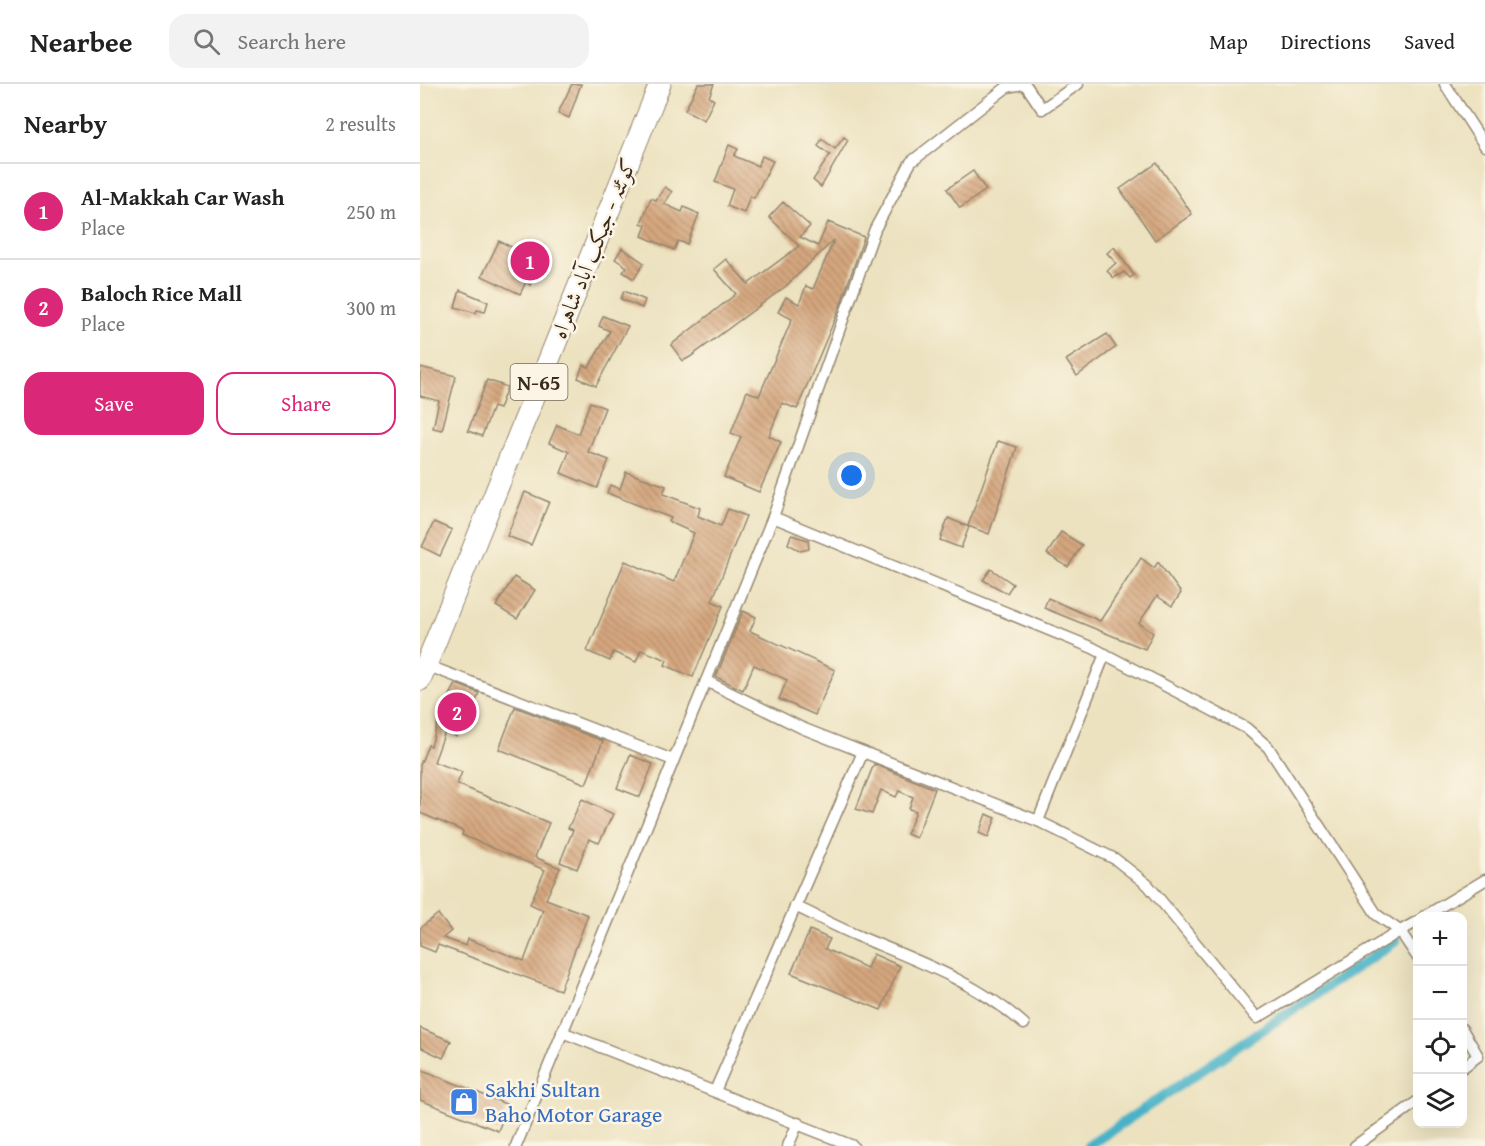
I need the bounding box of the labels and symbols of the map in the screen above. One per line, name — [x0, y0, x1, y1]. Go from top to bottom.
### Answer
street label: کوئٹہ - جیکب آباد شاہراہ — [542, 153, 644, 343]
pin: 1 — [510, 238, 550, 284]
road number: N-65 — [510, 364, 568, 400]
your location — [837, 461, 866, 490]
pin: 2 — [438, 690, 477, 734]
place label: Sakhi Sultan Baho Motor Garage — [485, 1073, 662, 1130]
shop icon: Sakhi Sultan Baho Motor Garage — [448, 1086, 480, 1118]

